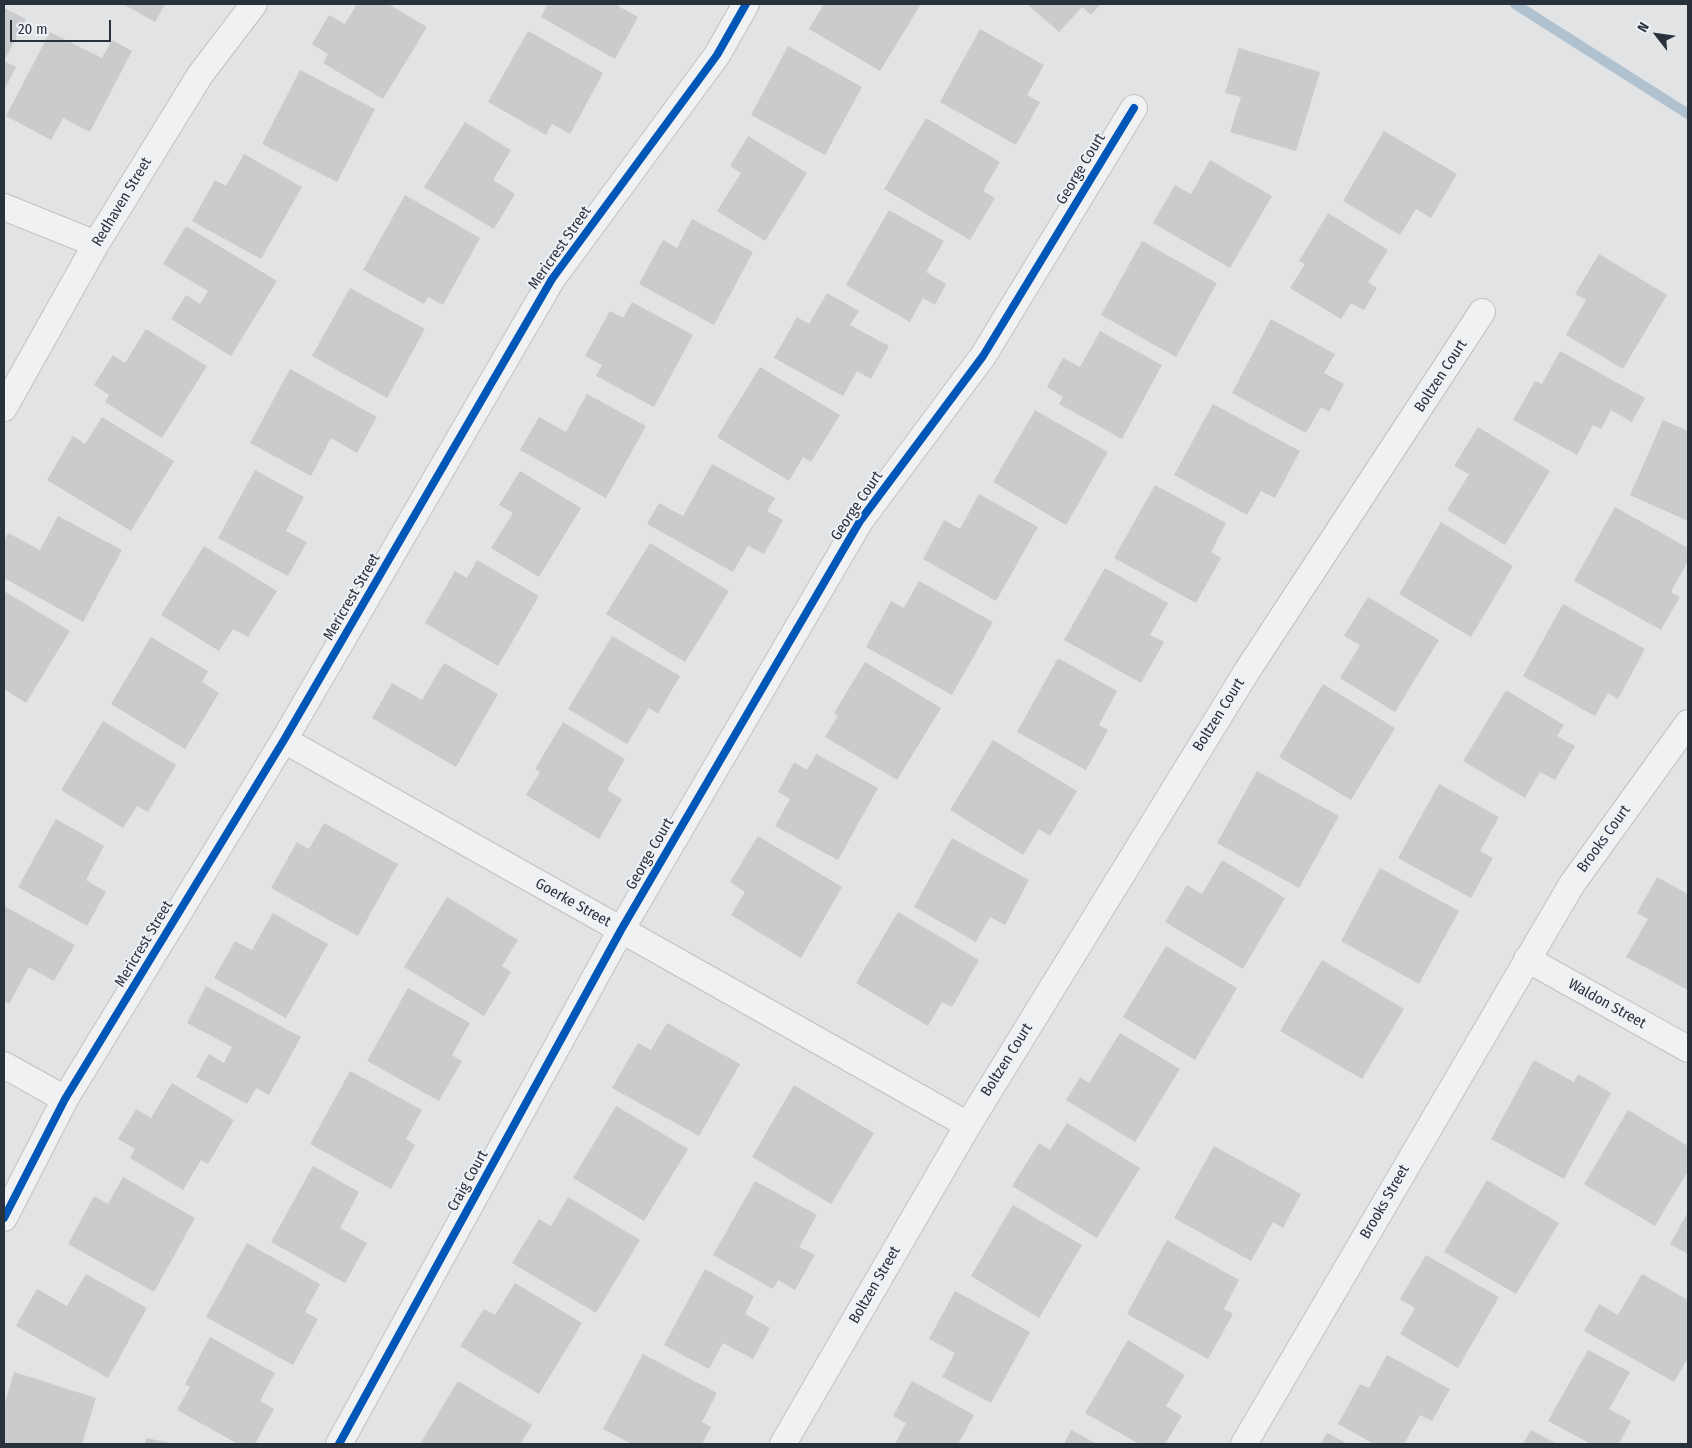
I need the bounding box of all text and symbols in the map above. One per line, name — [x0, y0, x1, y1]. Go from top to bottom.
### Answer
scale bar — [12, 10, 114, 42]
north arrow — [1632, 10, 1682, 60]
text: N — [1634, 19, 1653, 35]
text: 20 m — [18, 20, 48, 38]
street label: George Court — [1053, 130, 1109, 208]
street label: Redhaven Street — [88, 154, 156, 250]
street label: Mericrest Street — [525, 203, 595, 293]
street label: Boltzen Court — [1411, 336, 1471, 416]
street label: George Court — [827, 468, 887, 544]
street label: Mericrest Street — [320, 550, 384, 644]
street label: Boltzen Court — [1189, 675, 1249, 755]
street label: Brooks Court — [1574, 802, 1634, 876]
street label: George Court — [622, 815, 678, 893]
street label: Goerke Street — [532, 875, 614, 931]
street label: Mericrest Street — [111, 898, 177, 990]
street label: Waldon Street — [1565, 975, 1649, 1033]
street label: Boltzen Court — [977, 1020, 1037, 1100]
street label: Craig Court — [444, 1147, 492, 1215]
street label: Brooks Street — [1357, 1162, 1413, 1242]
street label: Boltzen Street — [846, 1243, 904, 1327]

